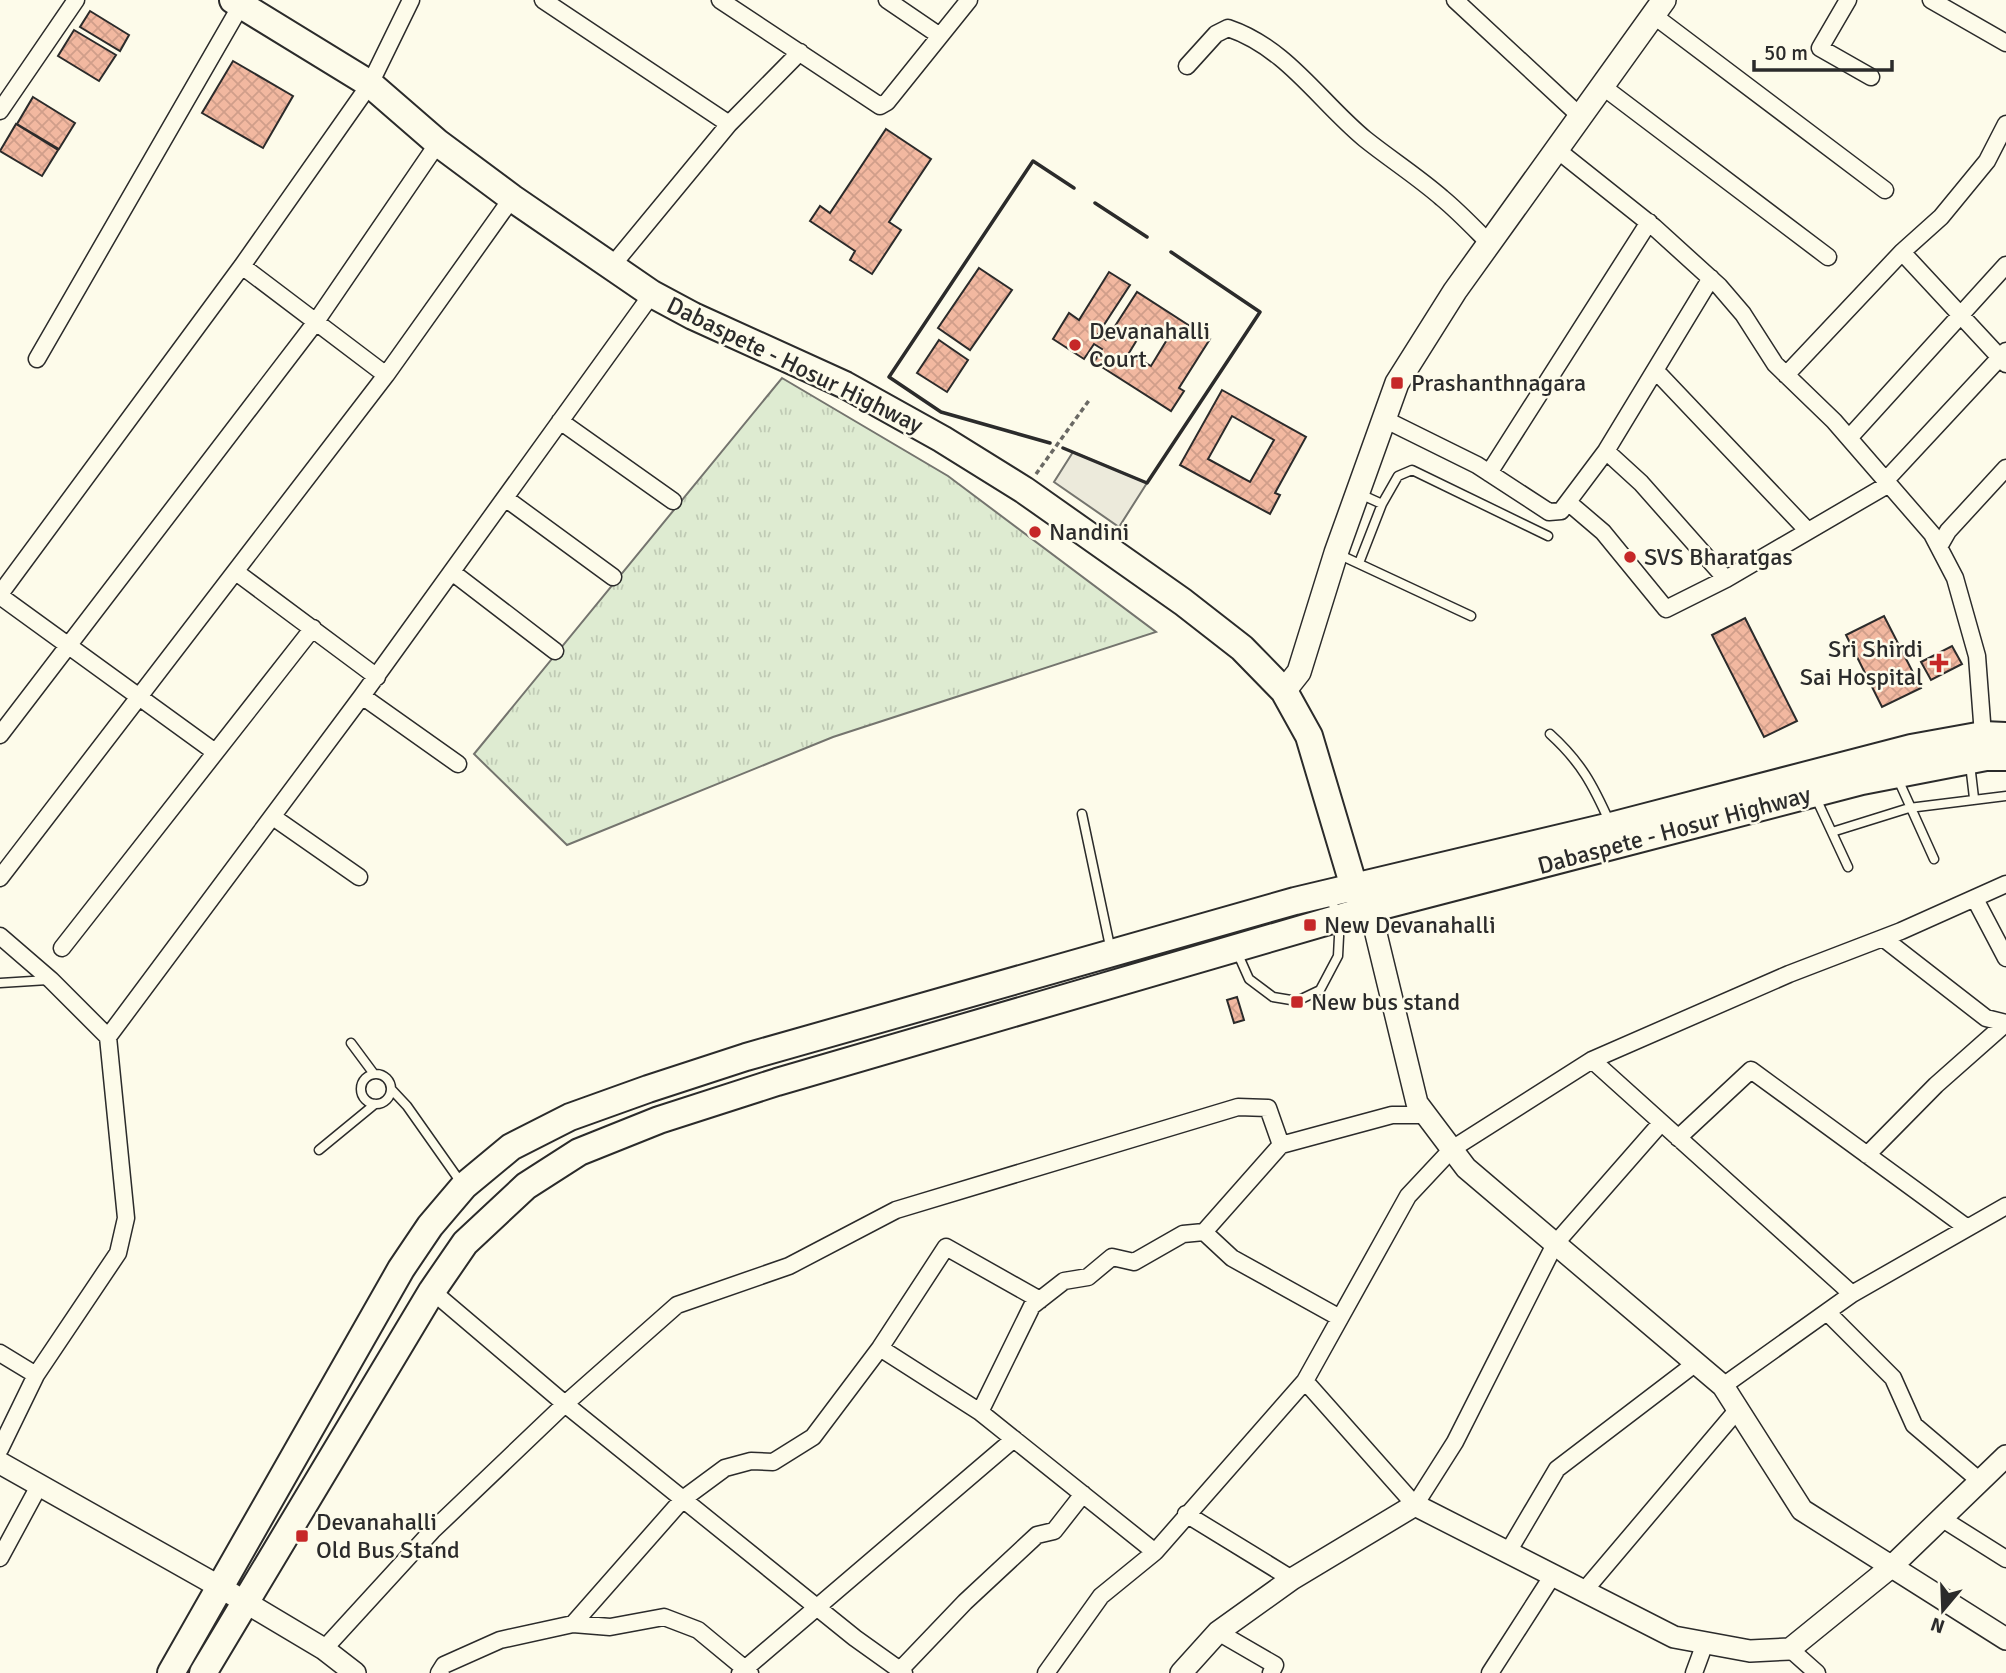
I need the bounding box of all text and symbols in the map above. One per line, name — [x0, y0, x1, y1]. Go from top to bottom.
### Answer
scale bar — [1754, 28, 1892, 72]
text: 50 m — [1764, 40, 1808, 66]
street label: Dabaspete - Hosur Highway — [662, 290, 928, 440]
place label: Devanahalli Court — [1089, 316, 1210, 374]
marker: Devanahalli Court — [1067, 337, 1083, 353]
place label: Prashanthnagara — [1411, 368, 1586, 398]
marker: Prashanthnagara — [1389, 375, 1405, 391]
place label: Nandini — [1049, 517, 1129, 547]
marker: Nandini — [1027, 524, 1043, 540]
place label: SVS Bharatgas — [1644, 542, 1793, 572]
marker: SVS Bharatgas — [1622, 549, 1638, 565]
place label: Sri Shirdi Sai Hospital — [1800, 634, 1923, 692]
marker: Sri Shirdi Sai Hospital — [1929, 653, 1949, 673]
street label: Dabaspete - Hosur Highway — [1534, 779, 1814, 881]
place label: New Devanahalli — [1324, 910, 1496, 940]
marker: New Devanahalli — [1302, 917, 1318, 933]
place label: New bus stand — [1311, 987, 1460, 1017]
marker: New bus stand — [1289, 994, 1305, 1010]
place label: Devanahalli Old Bus Stand — [316, 1507, 460, 1565]
marker: Devanahalli Old Bus Stand — [294, 1528, 310, 1544]
north arrow — [1908, 1575, 1978, 1645]
text: N — [1928, 1612, 1948, 1639]

